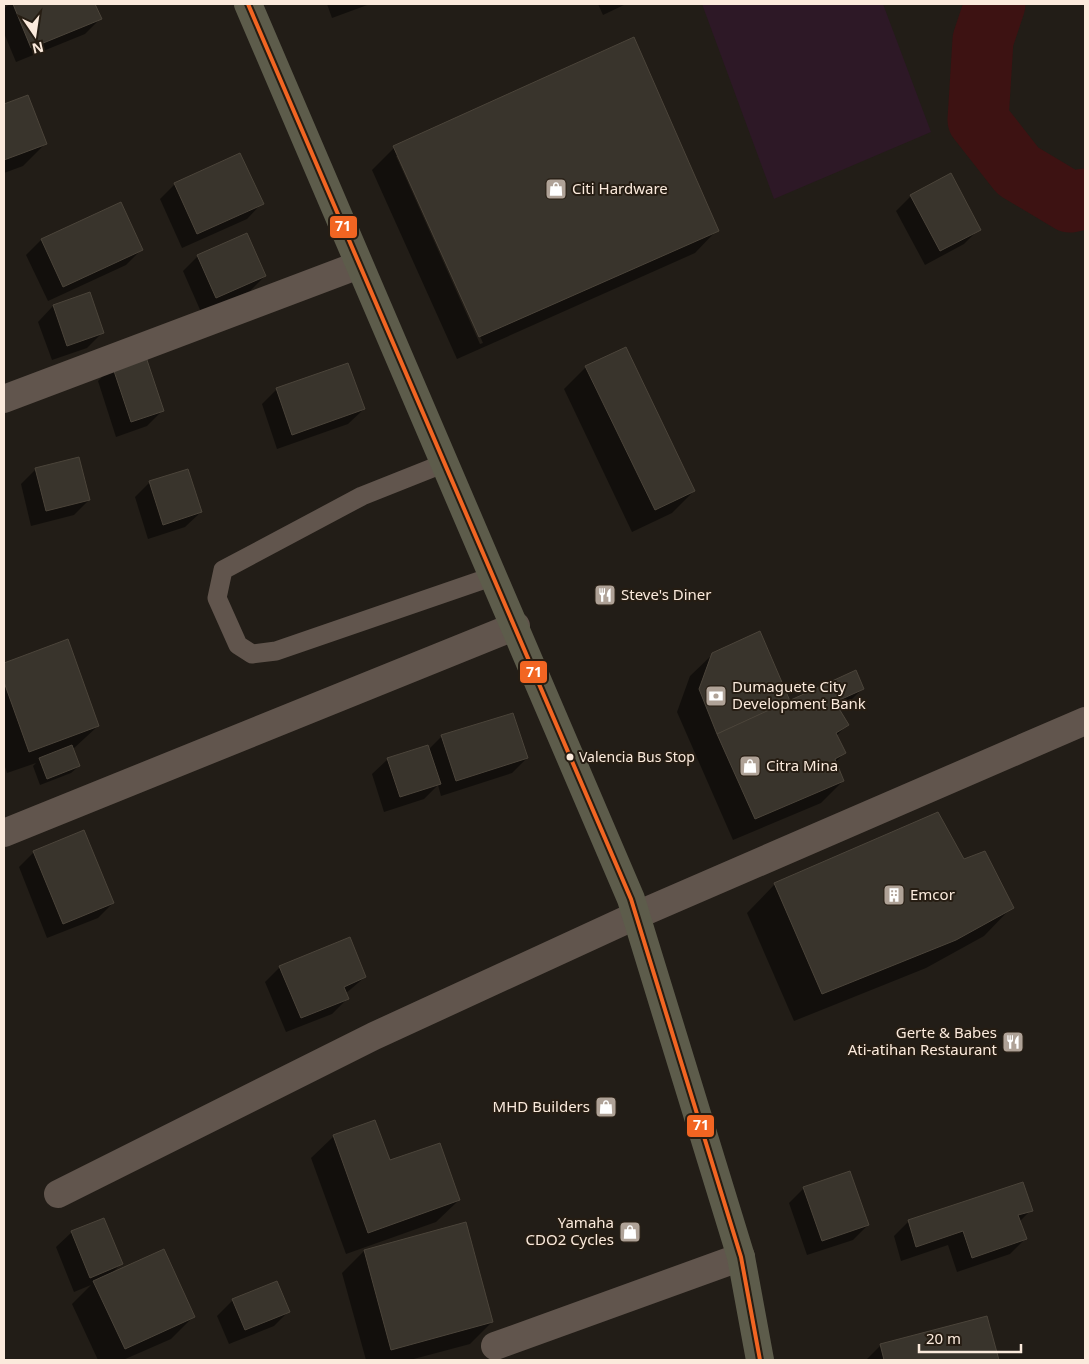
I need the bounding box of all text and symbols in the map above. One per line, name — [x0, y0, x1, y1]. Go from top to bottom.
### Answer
north arrow — [10, 10, 60, 60]
text: N — [30, 38, 46, 59]
shop icon: Citi Hardware — [544, 177, 568, 201]
place label: Citi Hardware — [572, 178, 668, 198]
line badge: 71 — [329, 215, 358, 239]
text: 71 — [335, 216, 351, 235]
restaurant icon: Steve's Diner — [593, 583, 617, 607]
place label: Steve's Diner — [621, 584, 712, 604]
line badge: 71 — [519, 660, 548, 684]
text: 71 — [526, 662, 542, 681]
place label: Dumaguete City Development Bank — [732, 676, 866, 713]
bank icon: Dumaguete City Development Bank — [704, 684, 728, 708]
place label: Valencia Bus Stop — [579, 747, 695, 766]
marker: Valencia Bus Stop — [565, 752, 575, 762]
shop icon: Citra Mina — [738, 754, 762, 778]
place label: Citra Mina — [766, 755, 838, 775]
building icon: Emcor — [882, 883, 906, 907]
place label: Emcor — [910, 884, 955, 904]
place label: Gerte & Babes Ati-atihan Restaurant — [848, 1022, 998, 1059]
restaurant icon: Gerte & Babes Ati-atihan Restaurant — [1001, 1030, 1025, 1054]
shop icon: MHD Builders — [594, 1095, 618, 1119]
place label: MHD Builders — [493, 1096, 590, 1116]
line badge: 71 — [686, 1114, 715, 1138]
text: 71 — [693, 1115, 709, 1134]
place label: Yamaha CDO2 Cycles — [526, 1212, 614, 1249]
shop icon: Yamaha CDO2 Cycles — [618, 1220, 642, 1244]
scale bar — [919, 1322, 1022, 1354]
text: 20 m — [926, 1328, 961, 1348]

